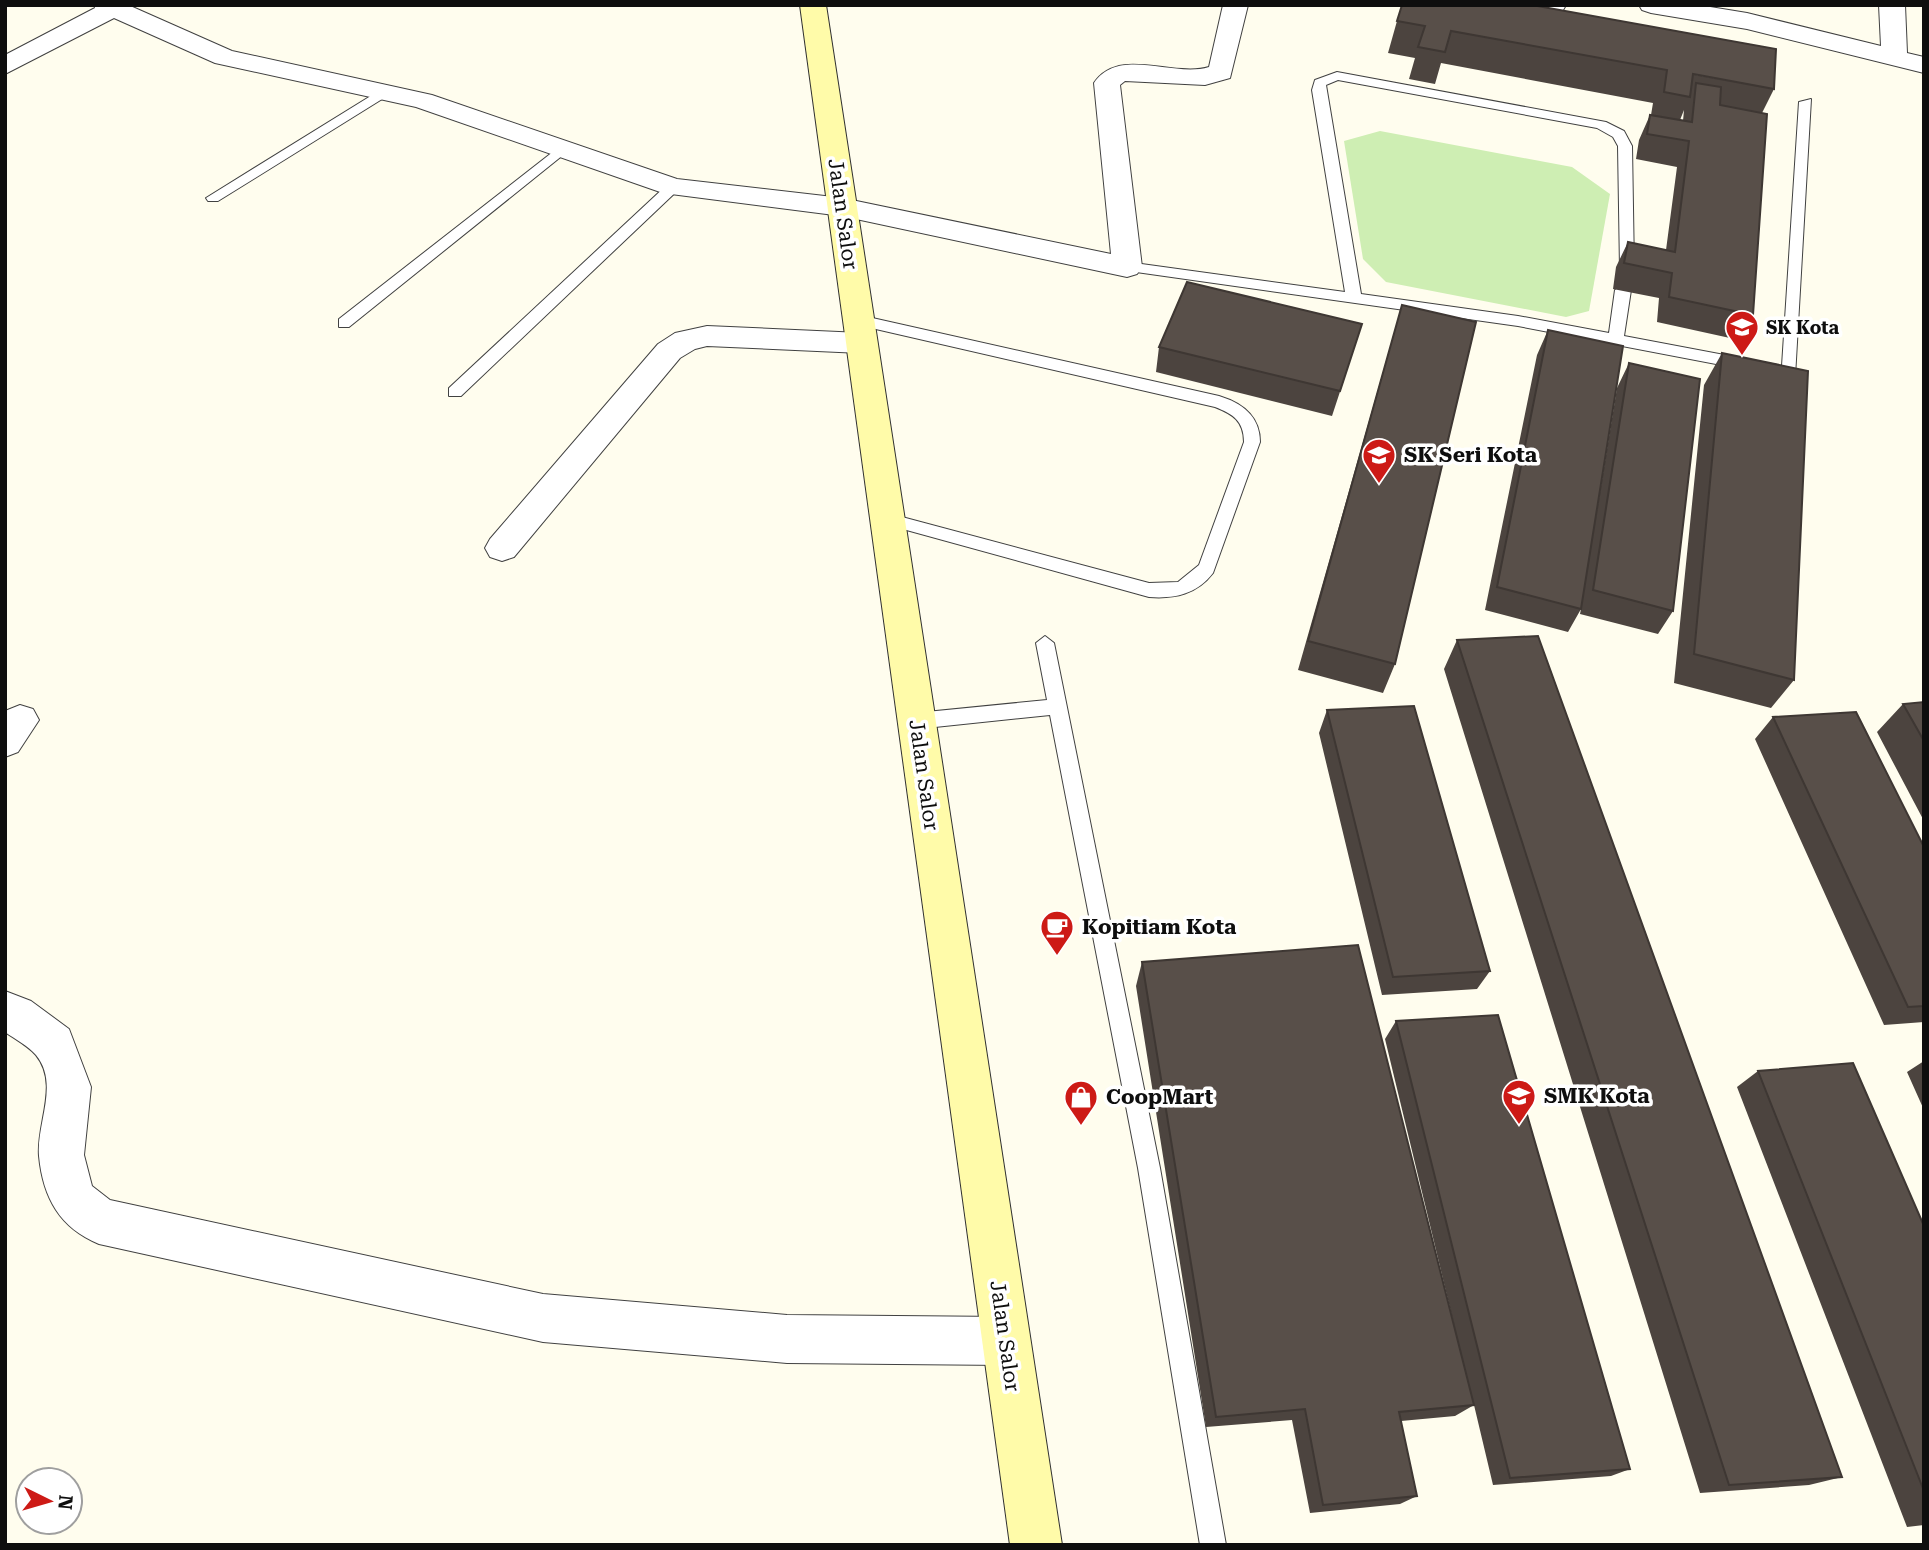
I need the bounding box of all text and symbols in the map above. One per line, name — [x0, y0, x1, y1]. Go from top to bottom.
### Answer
street label: Jalan Salor — [823, 157, 863, 272]
school or university icon: SK Kota — [1723, 308, 1761, 357]
place label: SK Kota — [1766, 317, 1840, 338]
school or university icon: SK Seri Kota — [1360, 436, 1398, 485]
place label: SK Seri Kota — [1404, 443, 1538, 467]
street label: Jalan Salor — [904, 718, 944, 833]
cafe icon: Kopitiam Kota — [1038, 908, 1076, 957]
place label: Kopitiam Kota — [1082, 915, 1237, 939]
school or university icon: SMK Kota — [1500, 1077, 1538, 1126]
shop icon: CoopMart — [1062, 1078, 1100, 1127]
place label: SMK Kota — [1544, 1084, 1650, 1108]
place label: CoopMart — [1106, 1085, 1214, 1109]
street label: Jalan Salor — [985, 1279, 1025, 1394]
north arrow — [14, 1466, 84, 1536]
text: N — [53, 1494, 78, 1511]

